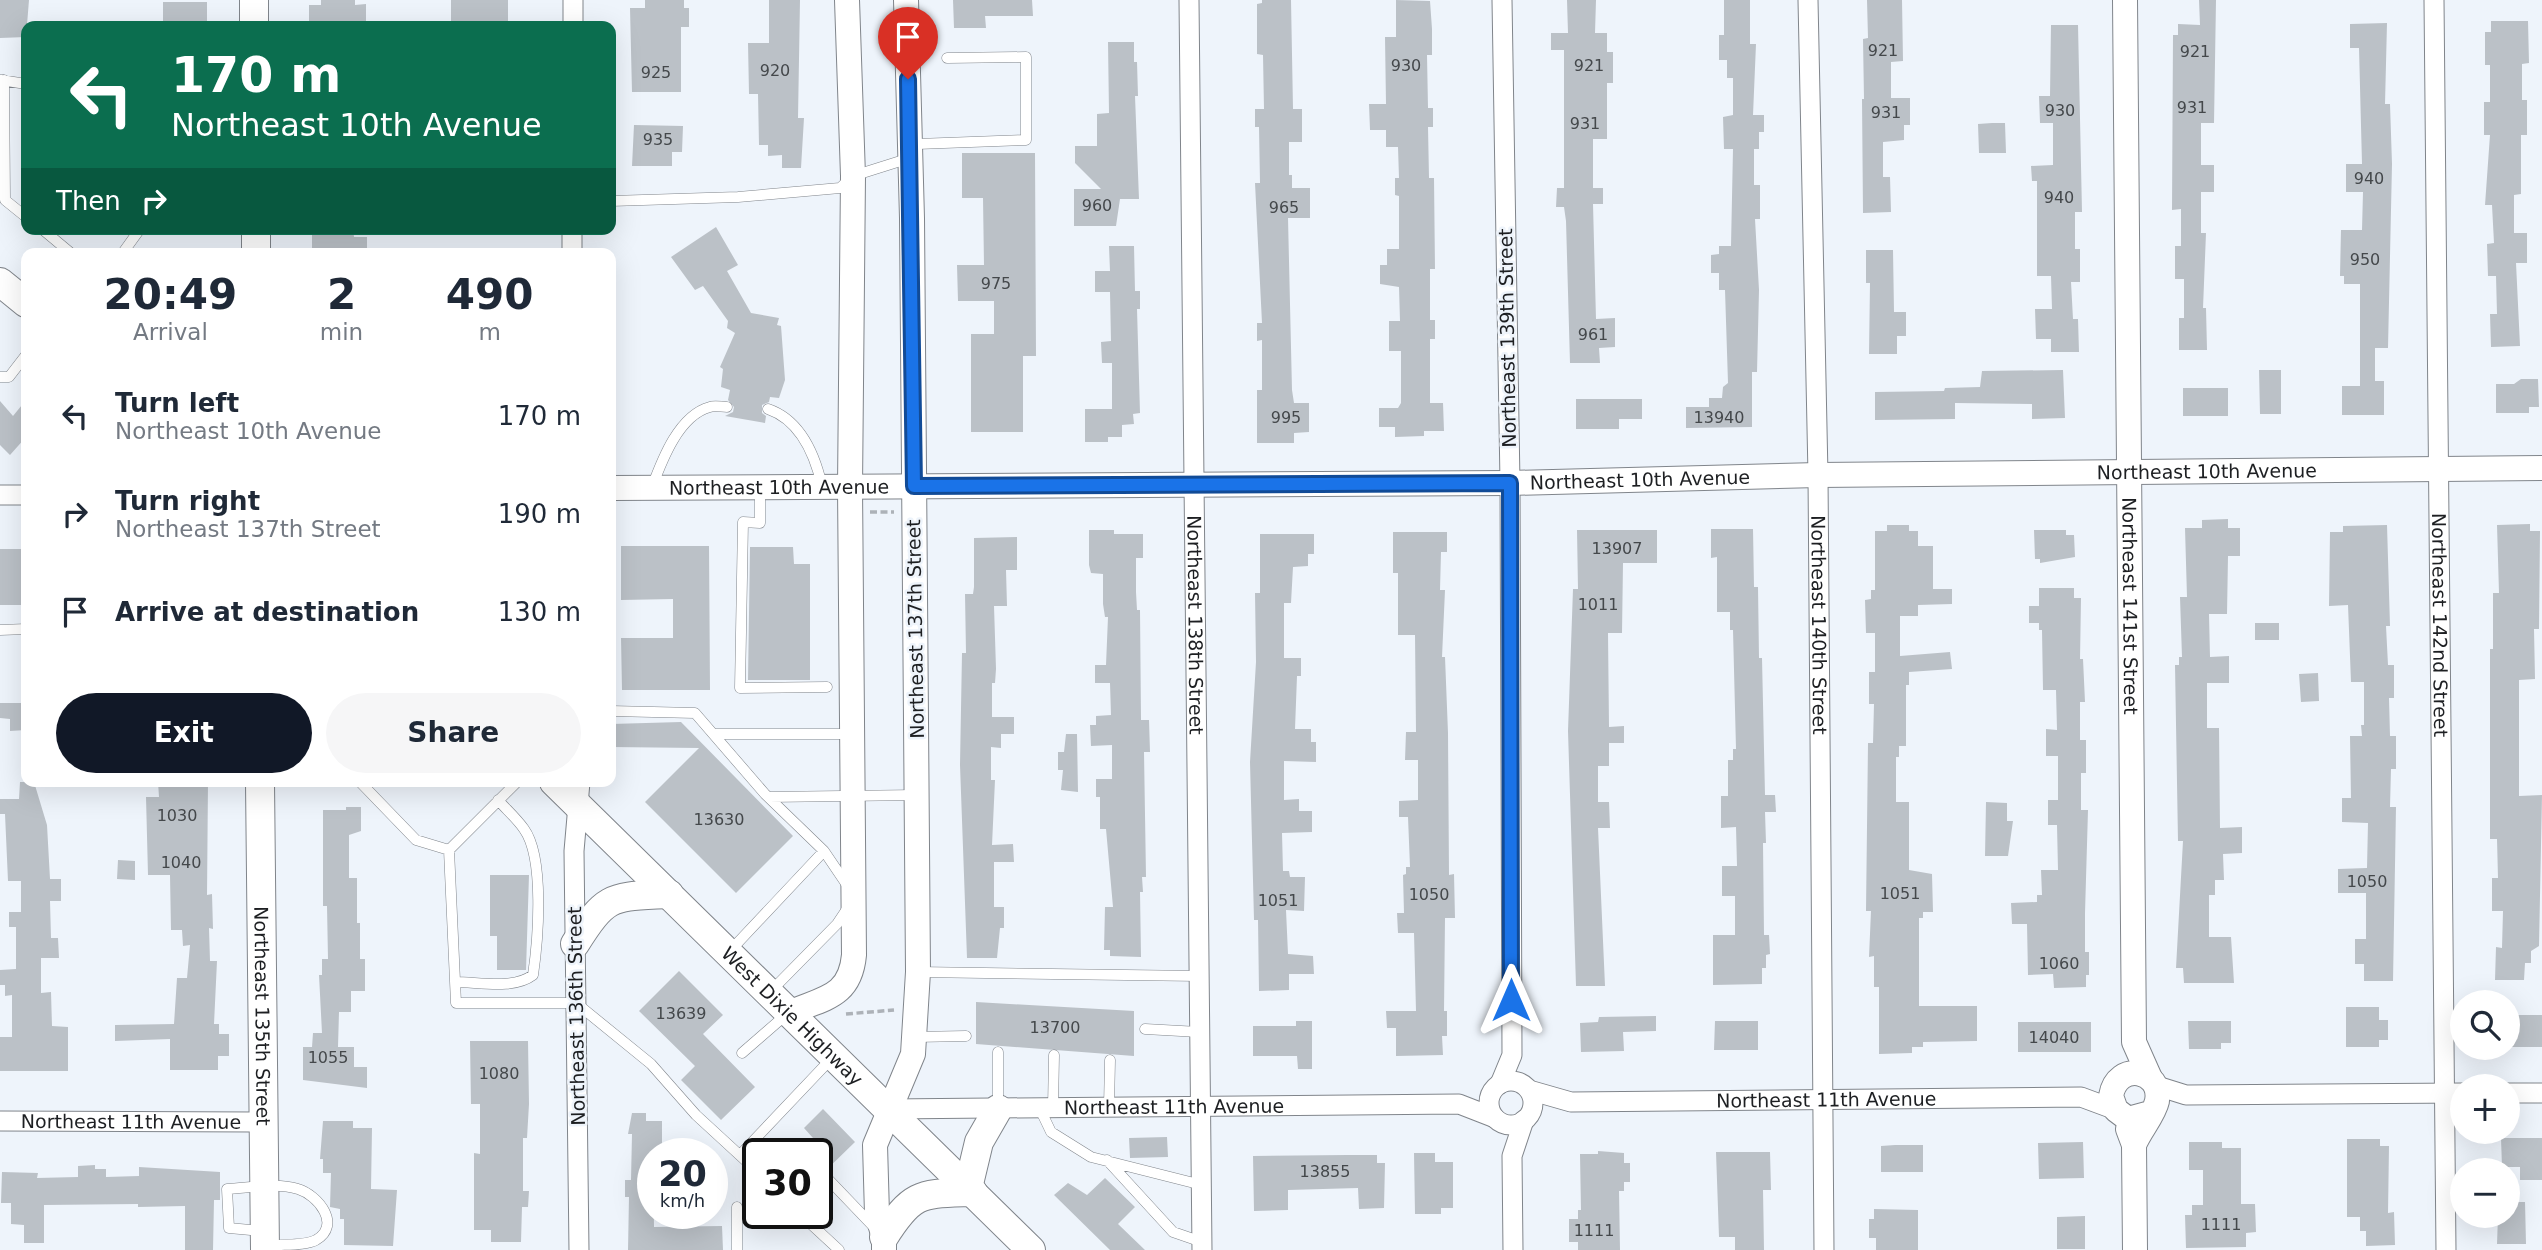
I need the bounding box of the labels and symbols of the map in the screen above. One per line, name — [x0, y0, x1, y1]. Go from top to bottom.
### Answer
pin — [878, 7, 938, 79]
house number: 921 — [1868, 41, 1898, 60]
house number: 921 — [2180, 42, 2210, 61]
house number: 930 — [1391, 56, 1421, 75]
house number: 921 — [1574, 56, 1604, 75]
house number: 920 — [760, 61, 790, 80]
house number: 925 — [641, 63, 671, 82]
house number: 931 — [2177, 98, 2207, 117]
house number: 930 — [2045, 101, 2075, 120]
house number: 931 — [1871, 103, 1901, 122]
house number: 931 — [1570, 114, 1600, 133]
house number: 935 — [643, 130, 673, 149]
house number: 940 — [2354, 169, 2384, 188]
house number: 940 — [2044, 188, 2074, 207]
house number: 960 — [1082, 196, 1112, 215]
house number: 965 — [1269, 198, 1299, 217]
street label: Northeast 139th Street — [1494, 228, 1520, 448]
house number: 950 — [2350, 250, 2380, 269]
house number: 975 — [981, 274, 1011, 293]
house number: 961 — [1578, 325, 1608, 344]
house number: 995 — [1271, 408, 1301, 427]
house number: 13940 — [1694, 408, 1744, 427]
street label: Northeast 10th Avenue — [2097, 459, 2317, 483]
street label: Northeast 10th Avenue — [1530, 466, 1750, 493]
street label: Northeast 10th Avenue — [669, 475, 889, 499]
street label: Northeast 141st Street — [2118, 497, 2142, 715]
street label: Northeast 142nd Street — [2428, 513, 2452, 737]
street label: Northeast 138th Street — [1183, 515, 1208, 735]
street label: Northeast 140th Street — [1807, 515, 1831, 735]
street label: Northeast 137th Street — [902, 519, 928, 739]
house number: 13907 — [1592, 539, 1642, 558]
house number: 1011 — [1578, 595, 1618, 614]
house number: 1030 — [157, 806, 197, 825]
house number: 13630 — [694, 810, 744, 829]
house number: 1040 — [161, 853, 201, 872]
house number: 1050 — [2347, 872, 2387, 891]
house number: 1051 — [1880, 884, 1920, 903]
house number: 1050 — [1409, 885, 1449, 904]
house number: 1051 — [1258, 891, 1298, 910]
street label: Northeast 135th Street — [250, 906, 275, 1126]
street label: Northeast 136th Street — [563, 906, 589, 1126]
street label: West Dixie Highway — [717, 942, 868, 1090]
house number: 1060 — [2039, 954, 2079, 973]
position arrow — [1474, 963, 1548, 1037]
house number: 13639 — [656, 1004, 706, 1023]
house number: 13700 — [1030, 1018, 1080, 1037]
house number: 14040 — [2029, 1028, 2079, 1047]
house number: 1055 — [308, 1048, 348, 1067]
house number: 1080 — [479, 1064, 519, 1083]
street label: Northeast 11th Avenue — [1716, 1087, 1937, 1112]
street label: Northeast 11th Avenue — [1064, 1095, 1284, 1118]
street label: Northeast 11th Avenue — [21, 1110, 241, 1133]
speed limit sign: 30 — [742, 1138, 833, 1229]
house number: 13855 — [1300, 1162, 1350, 1181]
house number: 1111 — [2201, 1215, 2241, 1234]
house number: 1111 — [1574, 1221, 1614, 1240]

